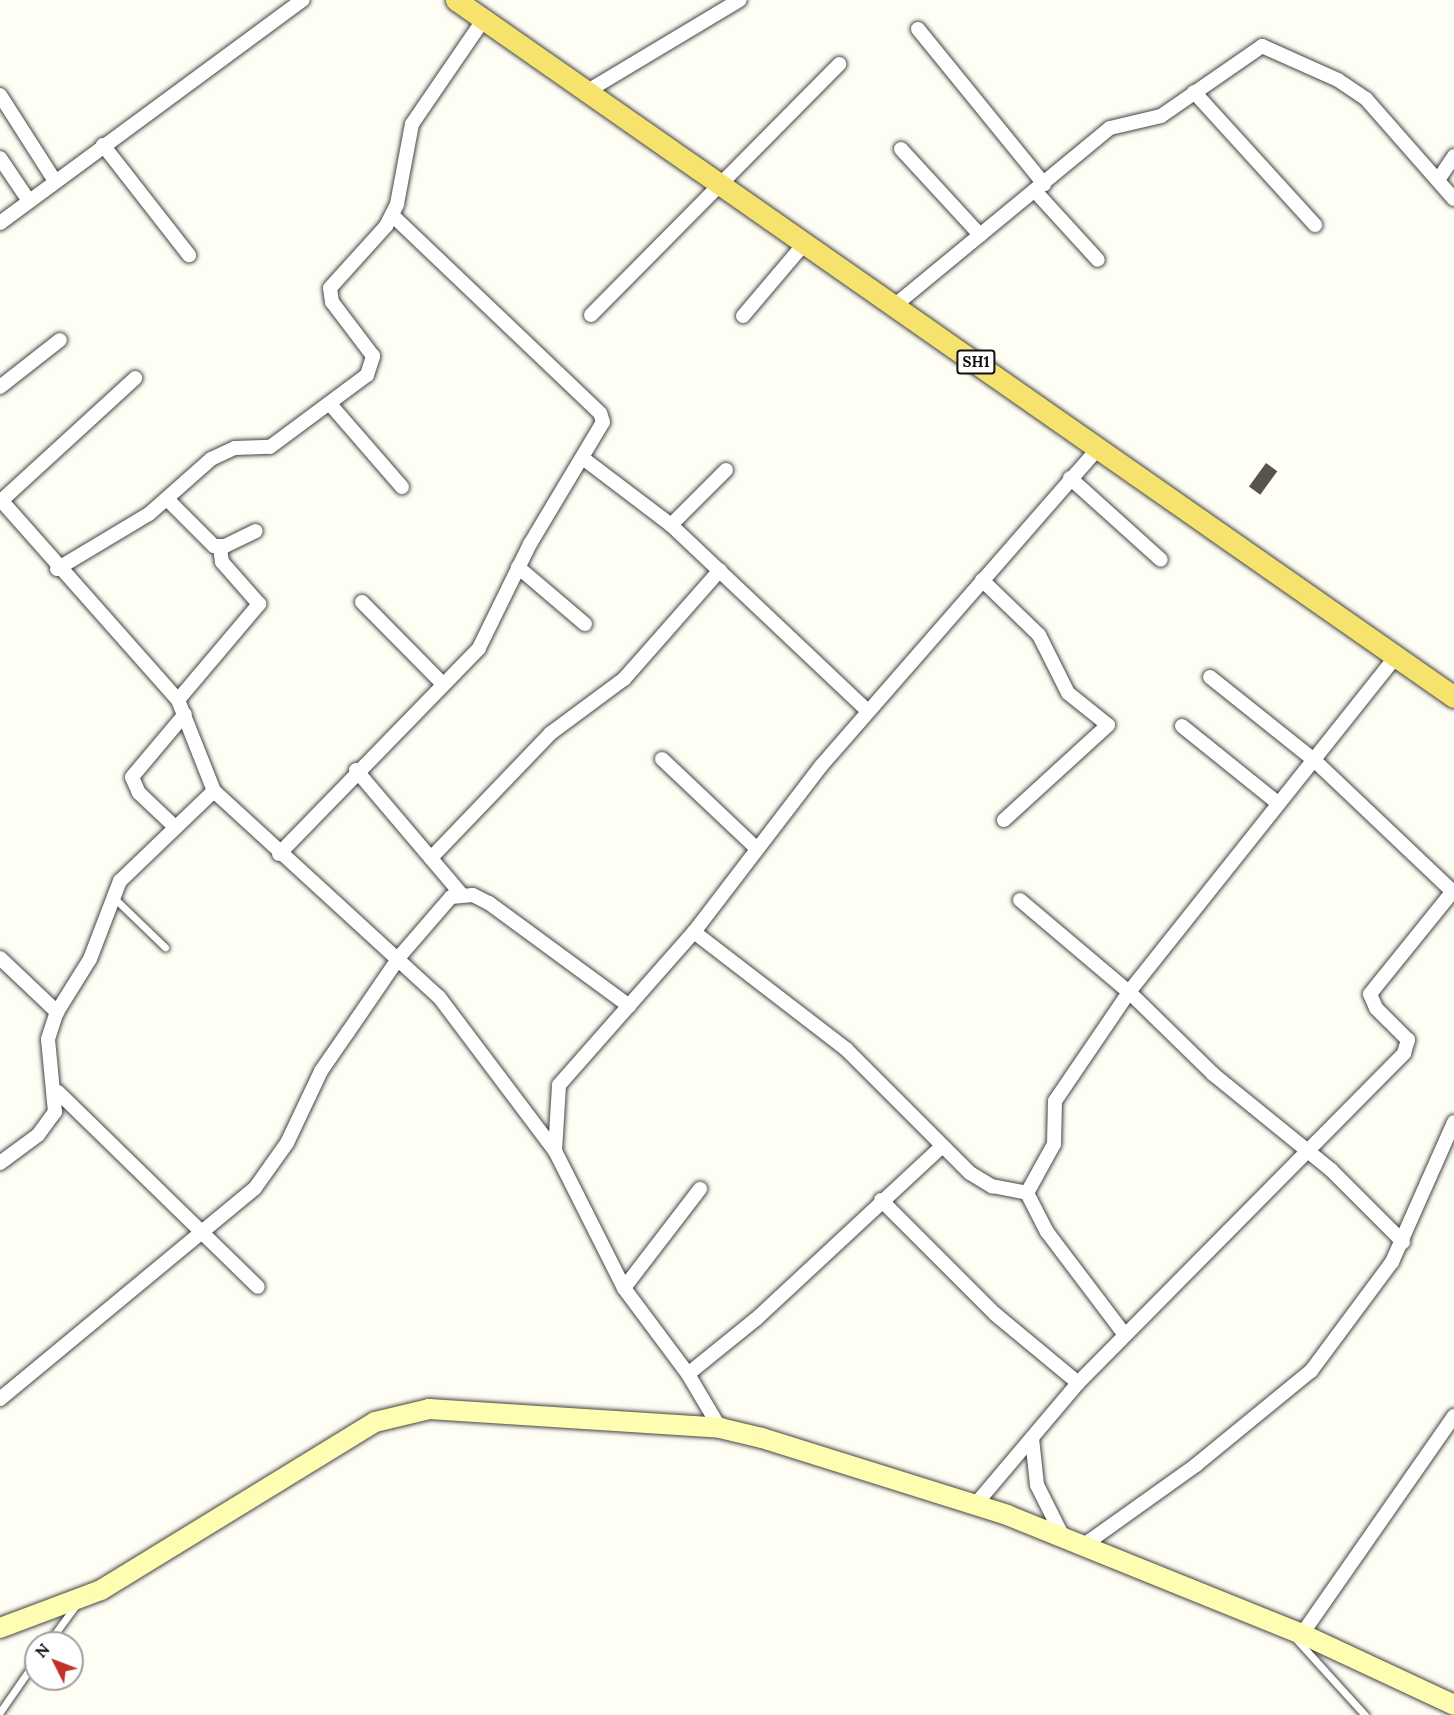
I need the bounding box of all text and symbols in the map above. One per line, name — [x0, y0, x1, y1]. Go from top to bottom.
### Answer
road number: SH1 — [955, 350, 997, 374]
north arrow — [24, 1631, 84, 1691]
text: N — [31, 1639, 54, 1662]

